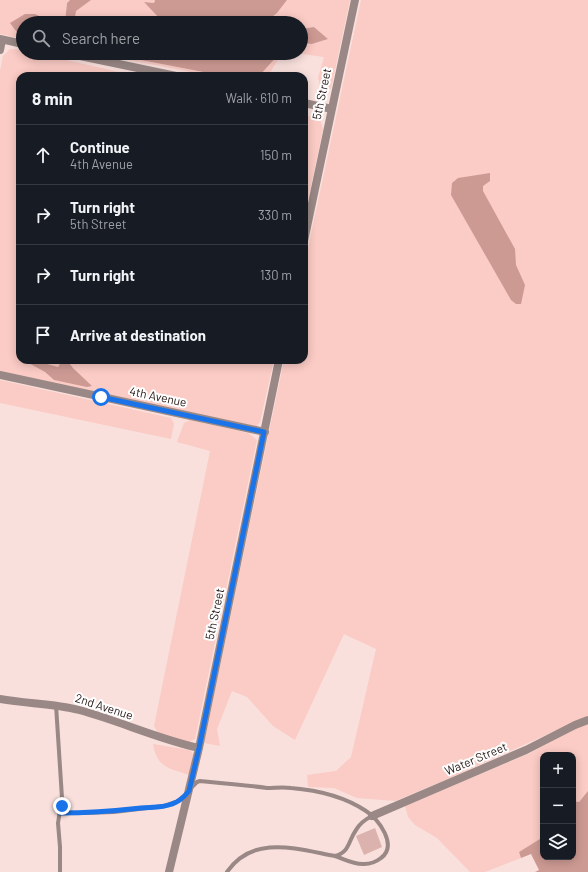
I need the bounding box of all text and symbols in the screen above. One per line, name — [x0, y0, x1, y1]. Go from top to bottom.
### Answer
search box — [16, 16, 308, 60]
icon: search — [30, 27, 52, 49]
text: Search here — [62, 29, 140, 47]
street label: 5th Street — [309, 67, 333, 121]
text: 8 min — [32, 88, 72, 108]
text: Walk · 610 m — [225, 90, 292, 106]
text: Continue — [70, 138, 130, 156]
icon: ahead — [32, 144, 54, 166]
text: 150 m — [260, 147, 292, 163]
text: 4th Avenue — [70, 156, 133, 172]
text: Turn right — [70, 198, 135, 216]
icon: right — [32, 204, 54, 226]
text: 330 m — [258, 207, 292, 223]
text: 5th Street — [70, 216, 127, 232]
icon: right — [32, 264, 54, 286]
text: Turn right — [70, 266, 135, 284]
text: 130 m — [260, 267, 292, 283]
icon: arrive — [32, 324, 54, 346]
text: Arrive at destination — [70, 326, 206, 344]
street label: 4th Avenue — [128, 383, 188, 409]
route start — [92, 388, 110, 406]
street label: 5th Street — [202, 587, 226, 641]
street label: 2nd Avenue — [74, 690, 135, 722]
street label: Water Street — [442, 739, 509, 777]
map controls — [540, 752, 576, 860]
button: + — [540, 752, 576, 788]
button: − — [540, 788, 576, 824]
route end — [53, 797, 71, 815]
button: layers — [540, 824, 576, 860]

